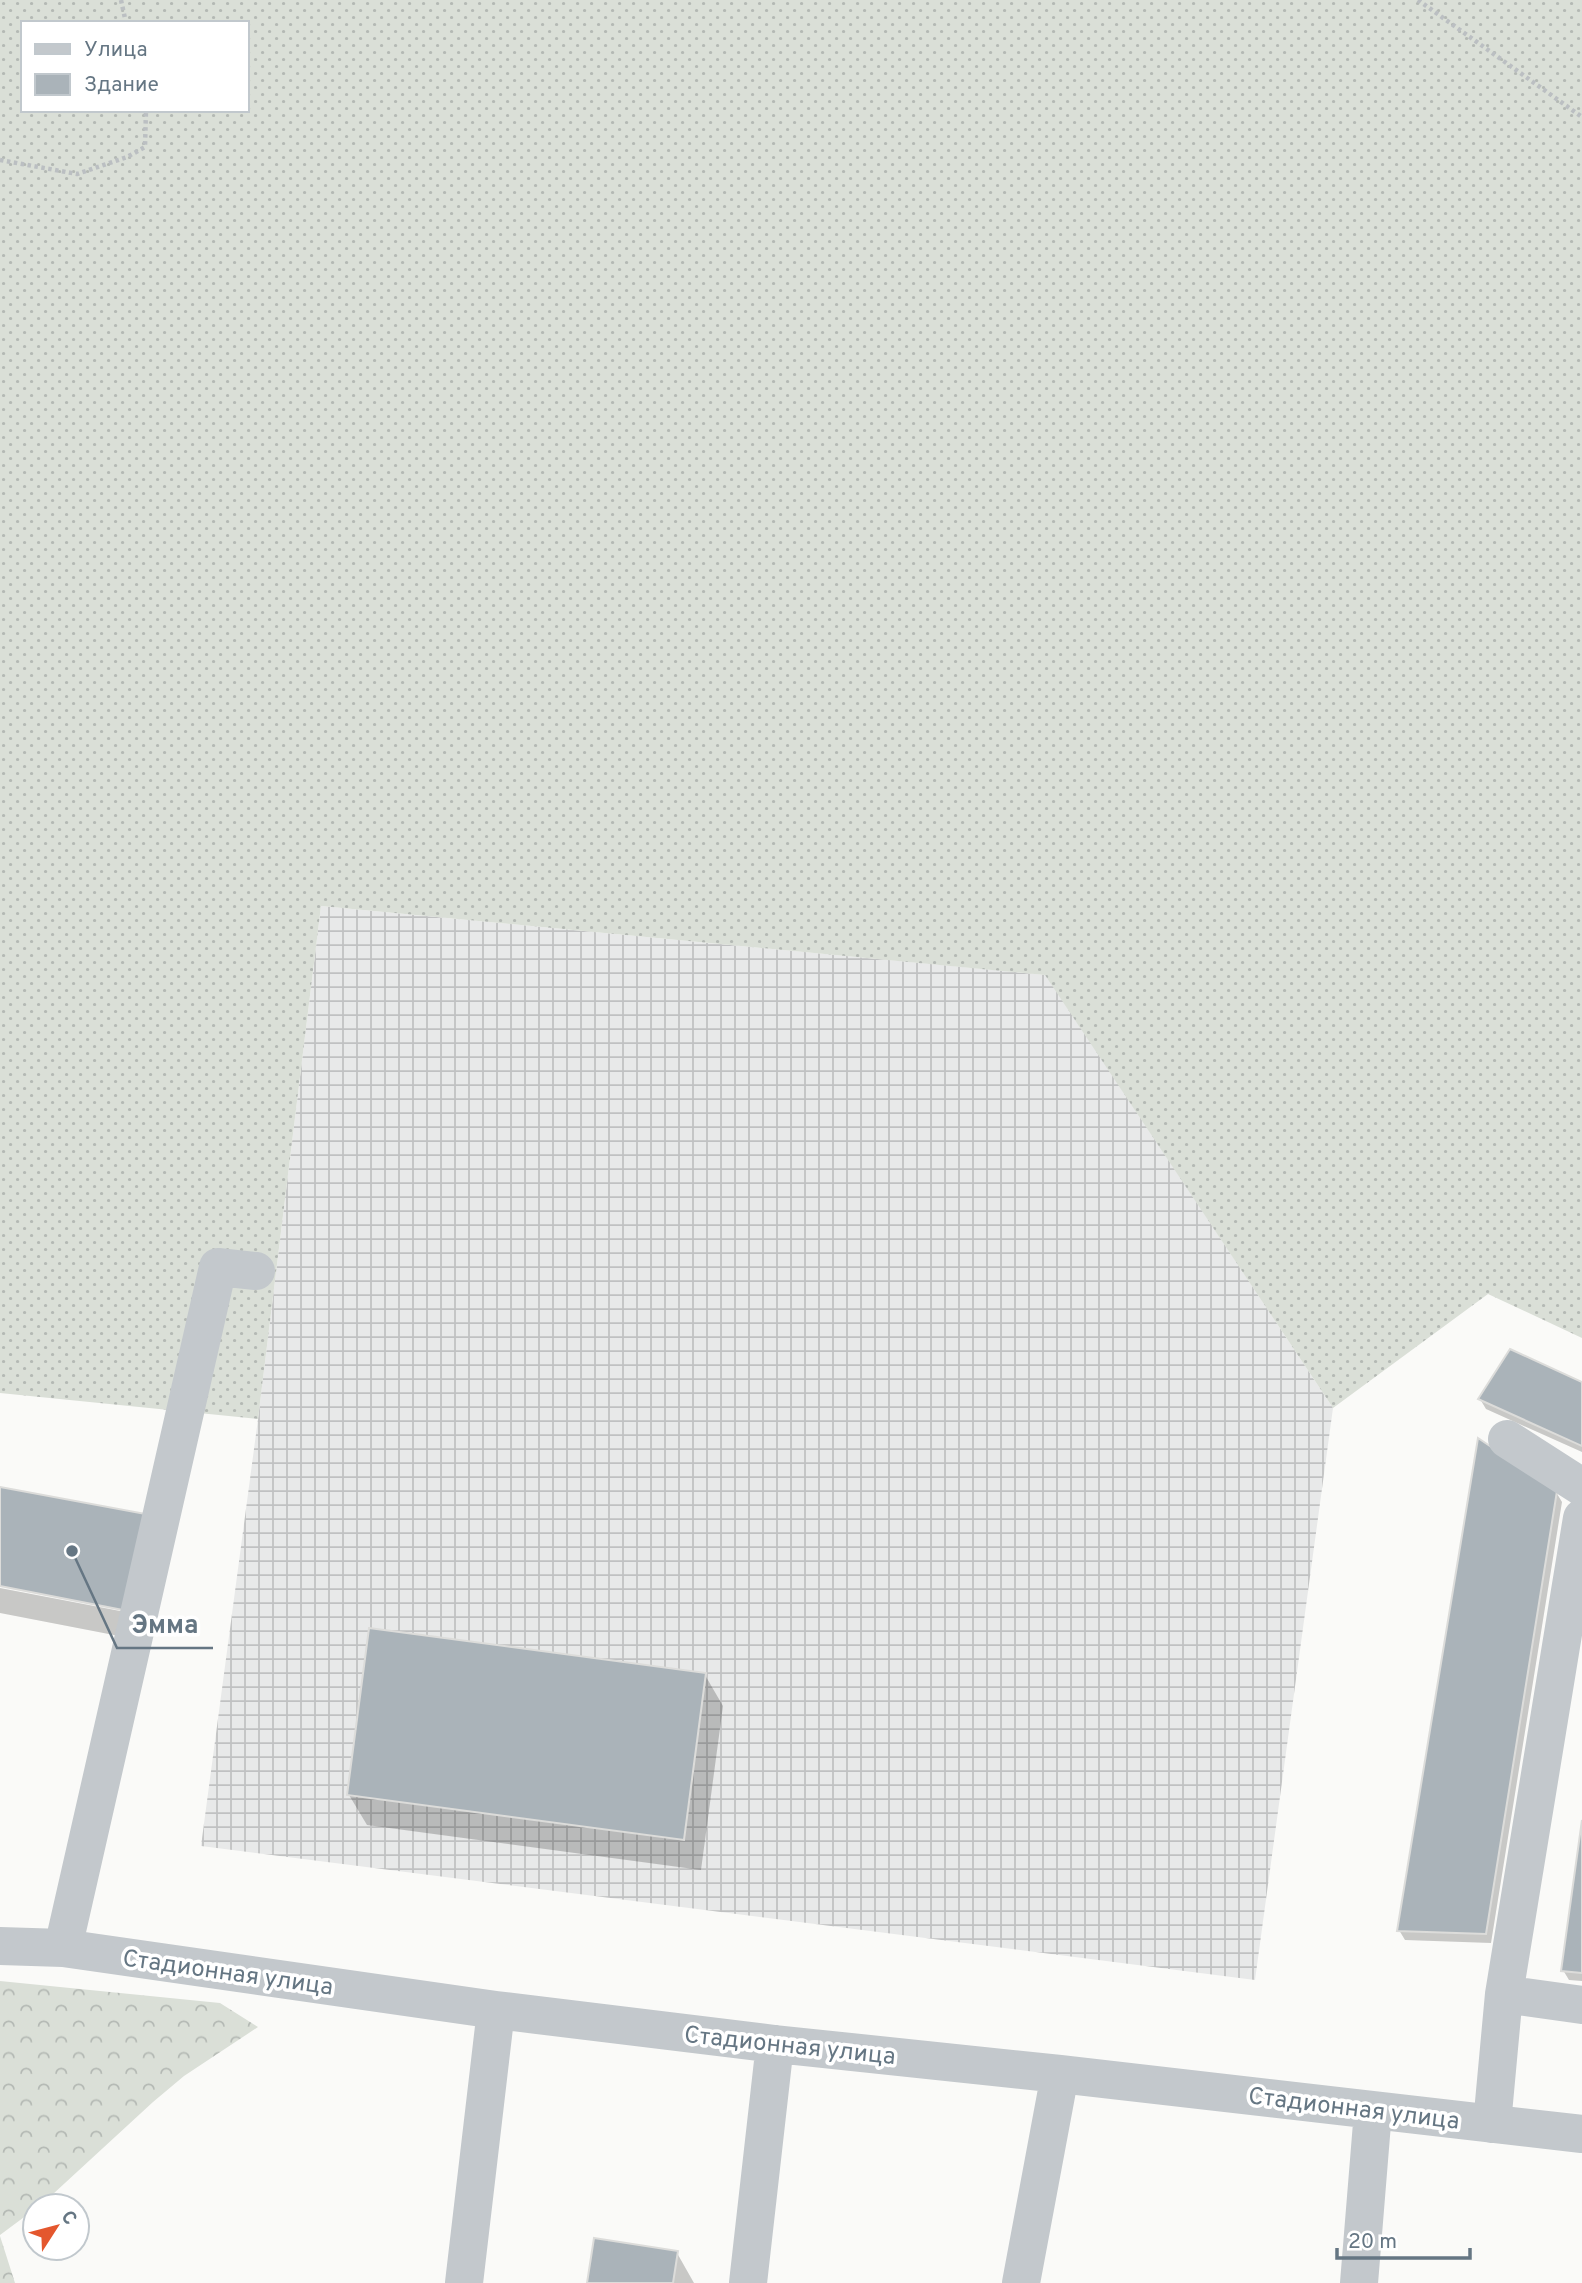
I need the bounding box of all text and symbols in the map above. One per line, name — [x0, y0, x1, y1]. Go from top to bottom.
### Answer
legend — [21, 21, 248, 112]
text: Улица — [84, 37, 148, 64]
text: Здание — [84, 72, 159, 99]
callout: Эмма — [117, 1601, 213, 1648]
text: Эмма — [131, 1610, 199, 1643]
street label: Стадионная улица — [120, 1944, 335, 2004]
street label: Стадионная улица — [683, 2021, 897, 2073]
street label: Стадионная улица — [1247, 2082, 1461, 2138]
north arrow — [21, 2192, 91, 2262]
text: С — [55, 2206, 81, 2230]
scale bar — [1337, 2216, 1470, 2260]
text: 20 m — [1348, 2229, 1397, 2256]

